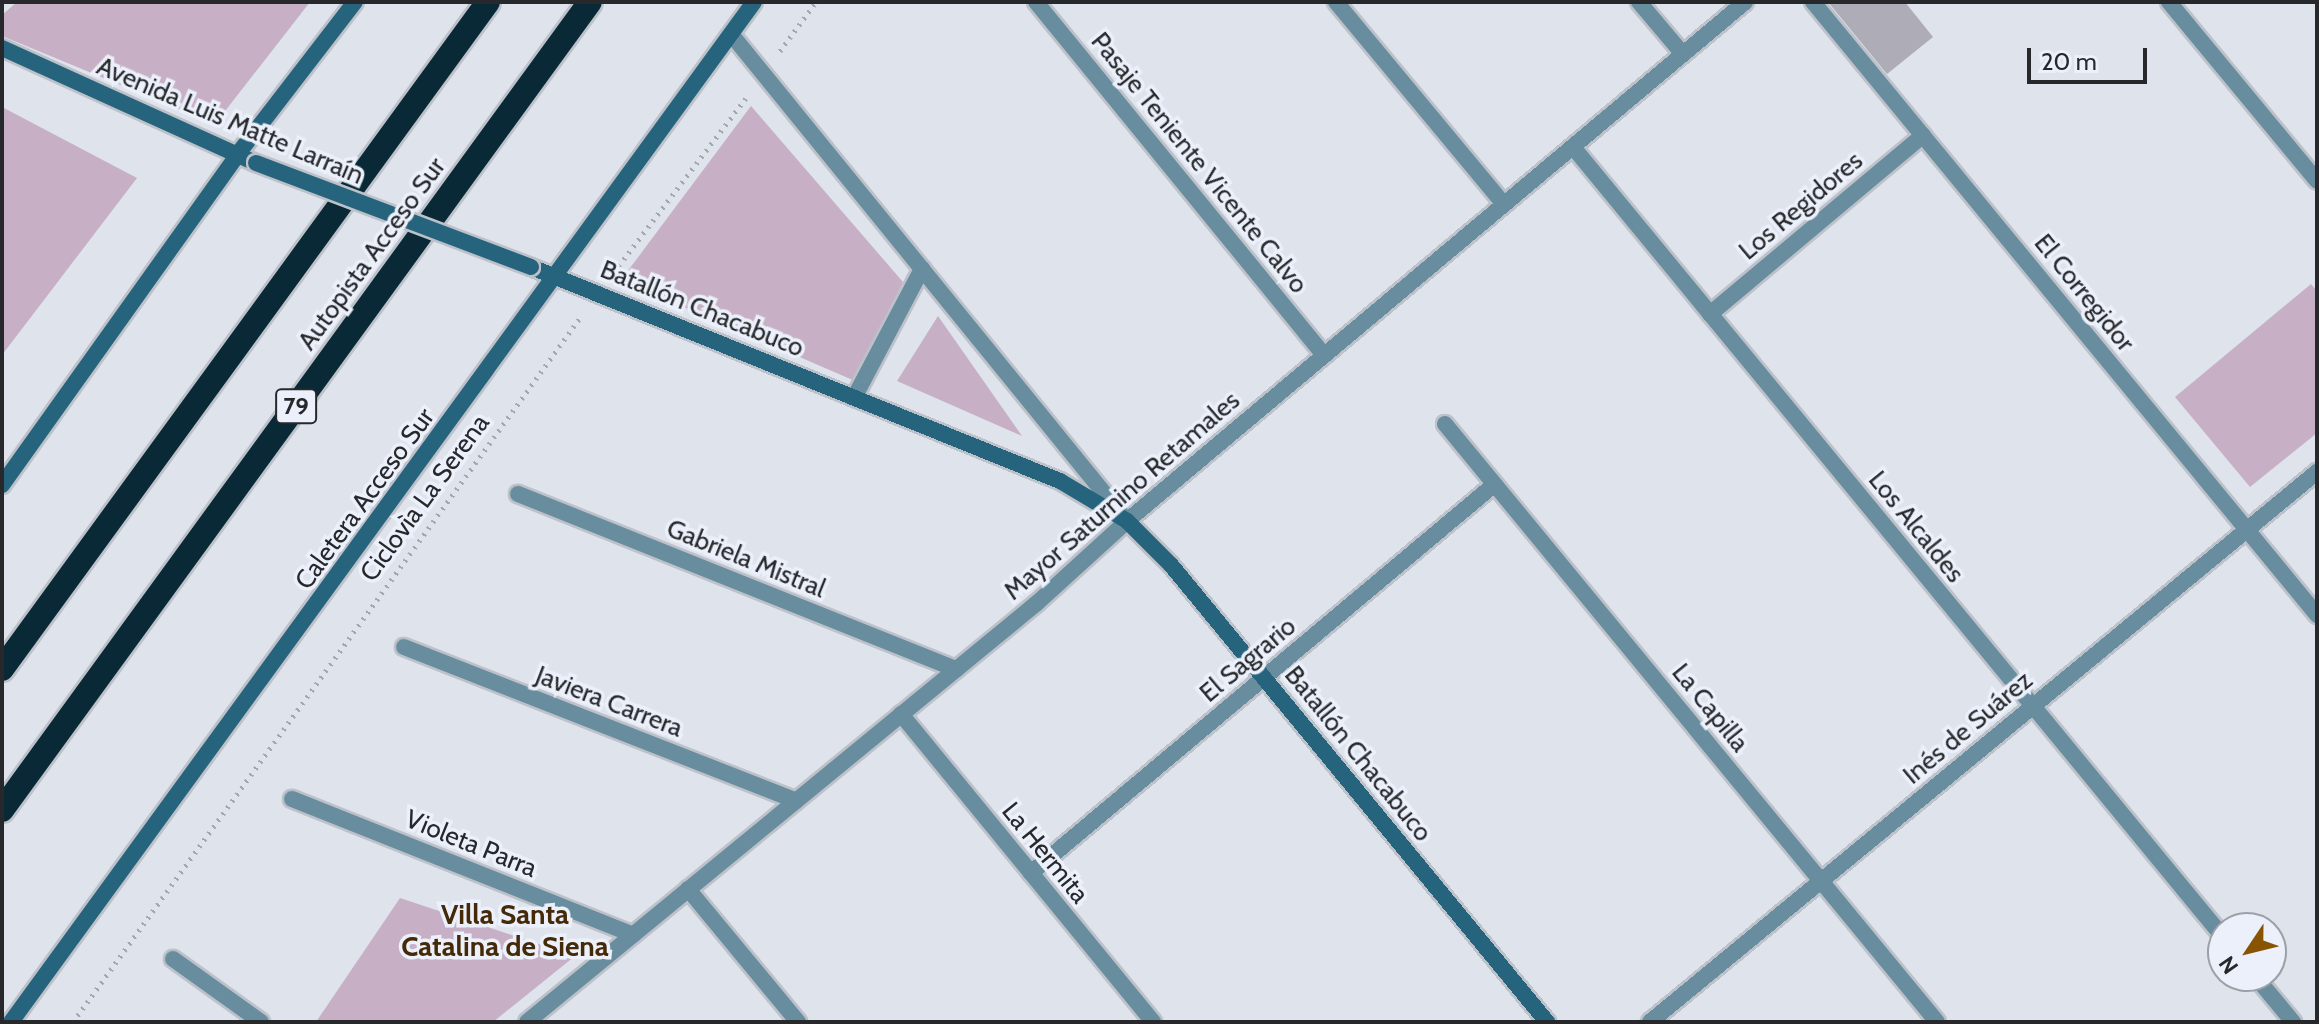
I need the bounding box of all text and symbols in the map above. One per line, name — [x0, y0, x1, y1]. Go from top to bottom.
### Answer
street label: Pasaje Teniente Vicente Calvo — [1084, 26, 1314, 300]
scale bar — [2031, 32, 2151, 82]
text: 20 m — [2041, 47, 2097, 76]
street label: Avenida Luis Matte Larraín — [92, 51, 368, 191]
street label: Los Regidores — [1733, 145, 1869, 267]
street label: Autopista Acceso Sur — [292, 152, 452, 356]
street label: El Corregidor — [2027, 228, 2141, 358]
street label: Batallón Chacabuco — [596, 254, 808, 364]
street label: Mayor Saturnino Retamales — [998, 385, 1246, 607]
road number: 79 — [274, 386, 318, 426]
street label: Caletera Acceso Sur — [289, 402, 441, 596]
street label: Ciclovìa La Serena — [354, 408, 496, 588]
street label: Los Alcaldes — [1862, 465, 1970, 589]
street label: Gabriela Mistral — [662, 513, 830, 605]
street label: El Sagrario — [1194, 611, 1302, 709]
street label: La Capilla — [1665, 658, 1755, 758]
street label: Javiera Carrera — [531, 660, 687, 744]
street label: Batallón Chacabuco — [1278, 660, 1438, 848]
street label: Inés de Suárez — [1897, 665, 2039, 791]
street label: La Hermita — [995, 796, 1095, 910]
street label: Violeta Parra — [401, 804, 541, 884]
district label: Villa Santa Catalina de Siena — [401, 897, 609, 963]
north arrow — [2207, 912, 2287, 992]
text: N — [2213, 951, 2244, 979]

